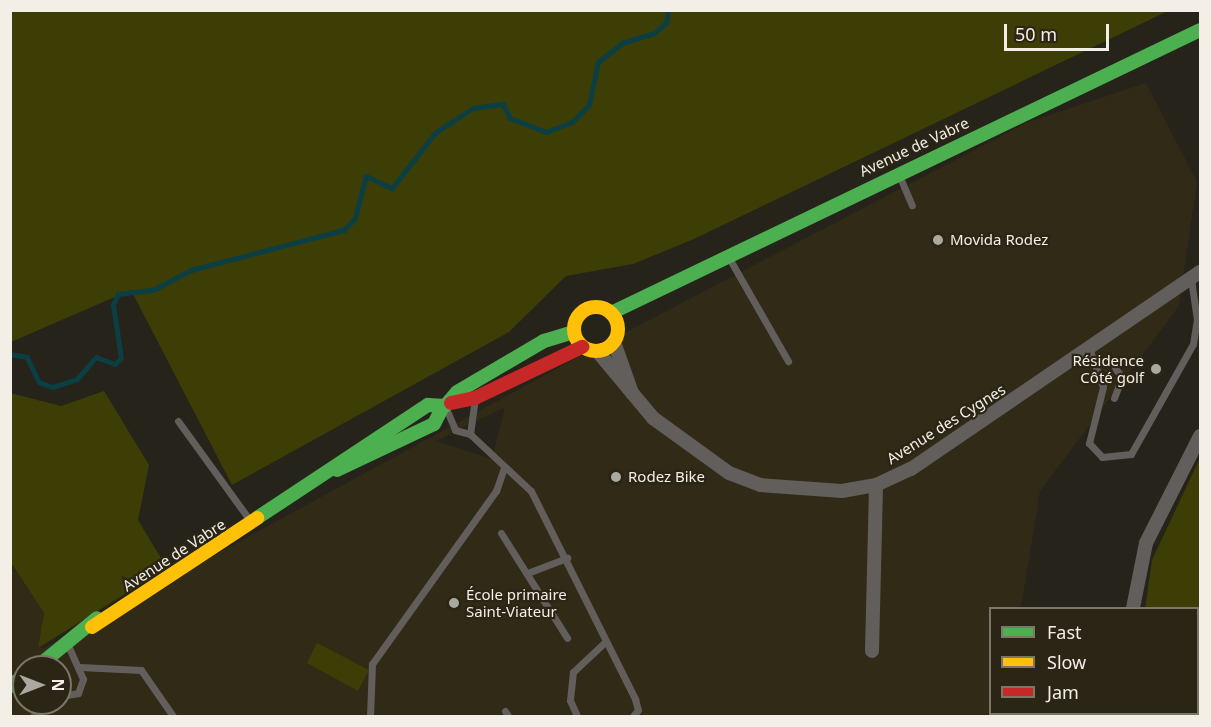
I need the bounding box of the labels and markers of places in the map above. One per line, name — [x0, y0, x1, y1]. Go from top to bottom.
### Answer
place label: Movida Rodez — [950, 231, 1048, 249]
marker: Movida Rodez — [931, 233, 945, 247]
place label: Résidence Côté golf — [1073, 351, 1144, 386]
marker: Résidence Côté golf — [1149, 362, 1163, 376]
place label: Rodez Bike — [628, 468, 705, 486]
marker: Rodez Bike — [609, 470, 623, 484]
place label: École primaire Saint-Viateur — [466, 585, 567, 620]
marker: École primaire Saint-Viateur — [447, 596, 461, 610]

